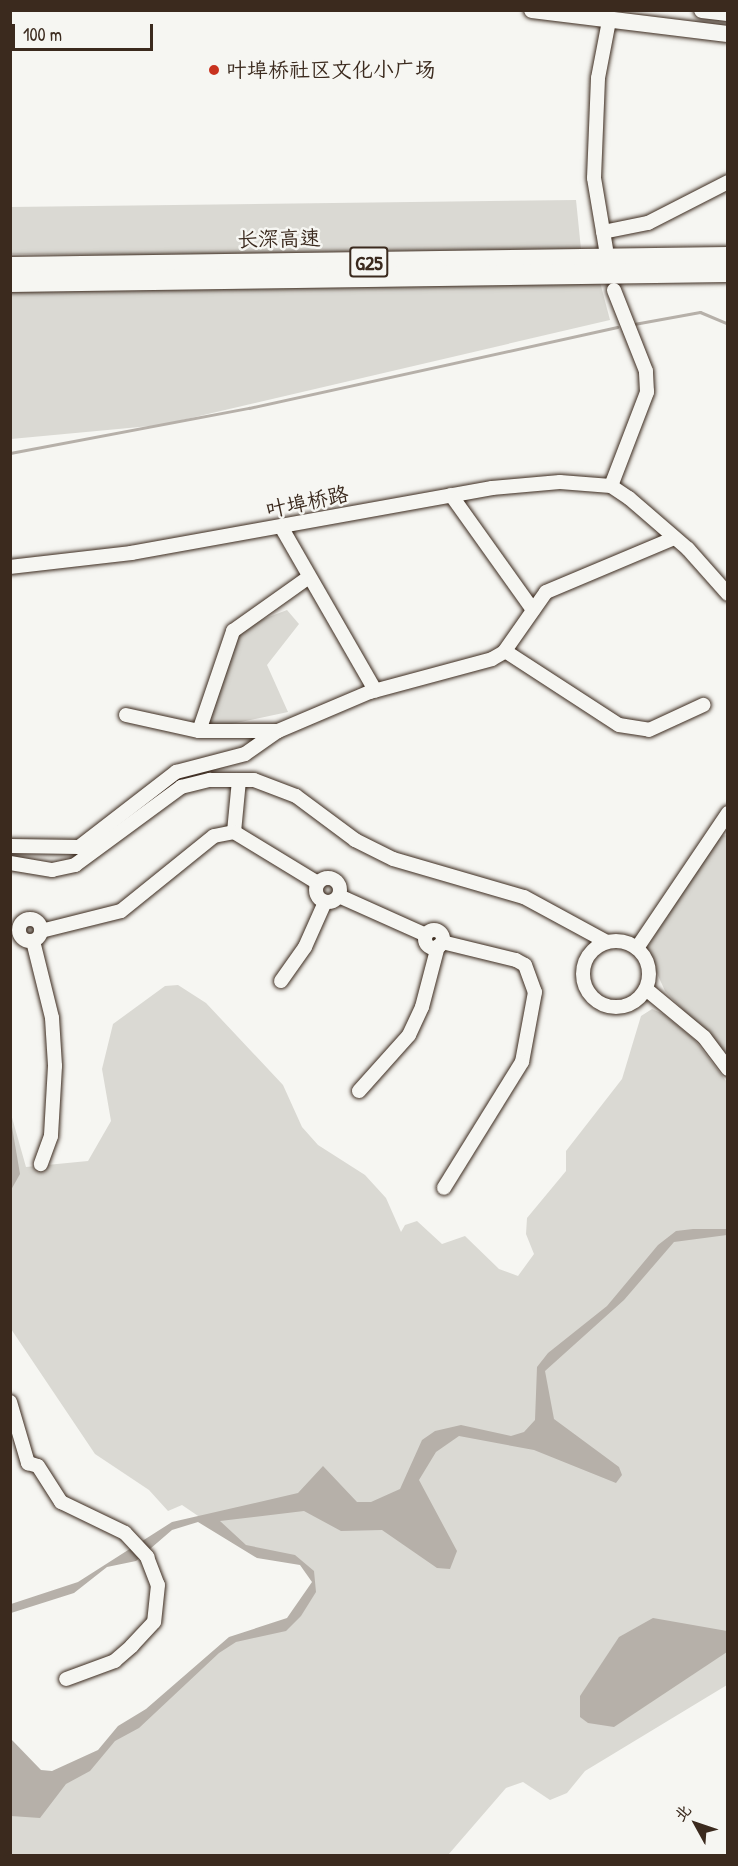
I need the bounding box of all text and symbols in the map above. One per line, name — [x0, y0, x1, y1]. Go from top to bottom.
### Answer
scale bar — [15, 12, 156, 50]
text: 100 m — [23, 22, 62, 47]
place label: 叶埠桥社区文化小广场 — [226, 57, 436, 83]
marker: 叶埠桥社区文化小广场 — [207, 63, 221, 77]
street label: 长深高速 — [237, 226, 321, 252]
road number: G25 — [348, 245, 390, 279]
street label: 叶埠桥路 — [263, 481, 351, 523]
north arrow — [666, 1794, 726, 1854]
text: 北 — [669, 1799, 696, 1826]

